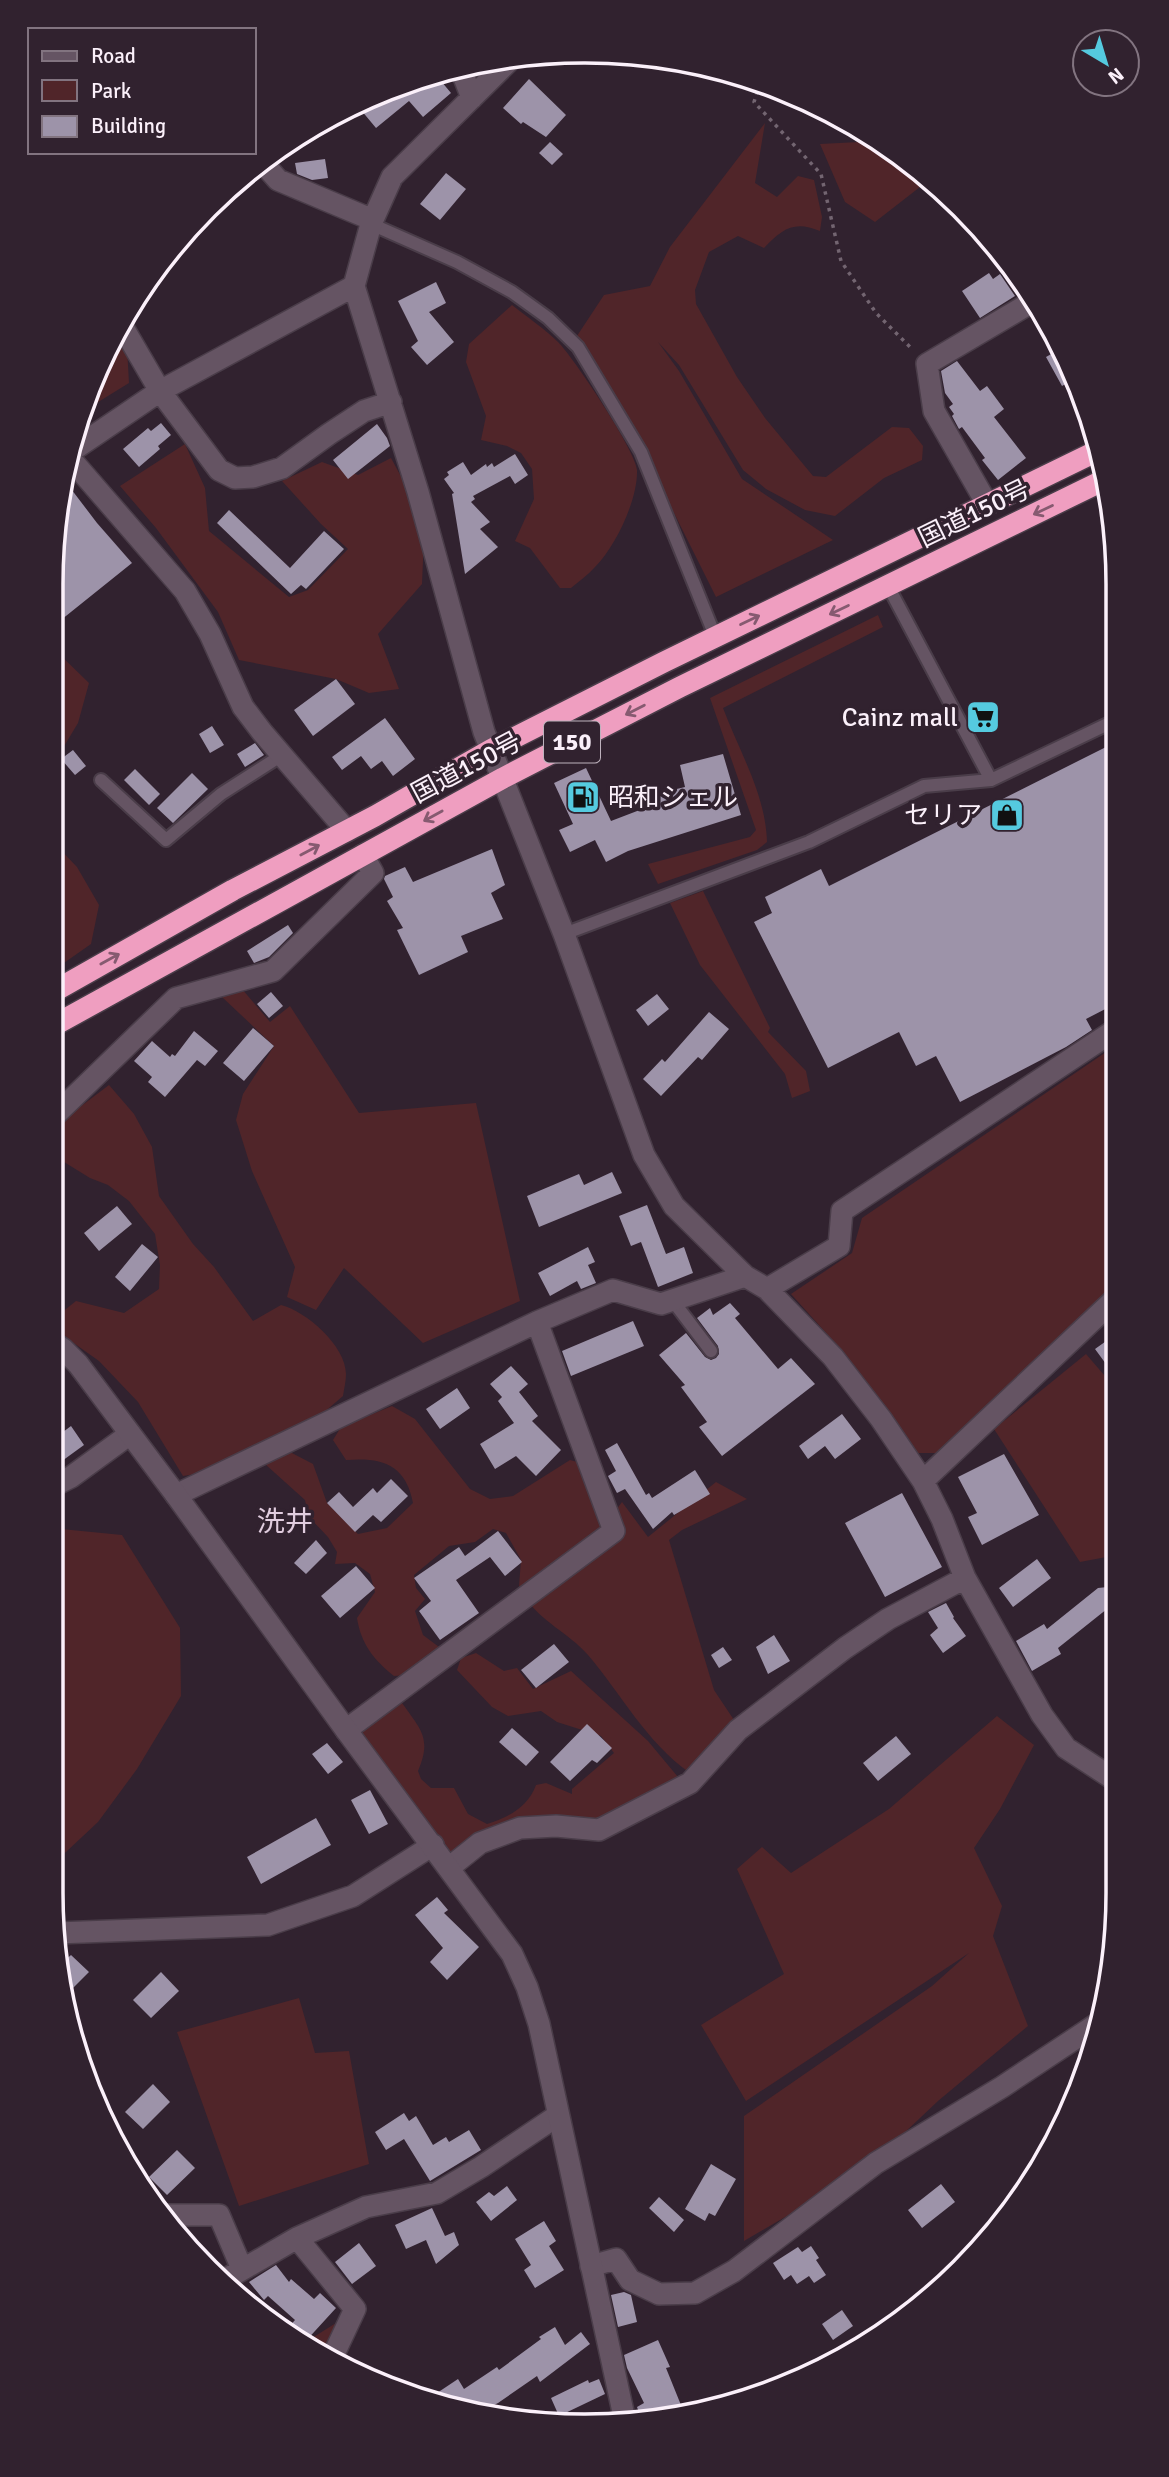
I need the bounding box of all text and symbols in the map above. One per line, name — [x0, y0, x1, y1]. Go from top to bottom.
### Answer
legend — [28, 28, 256, 154]
north arrow — [1071, 28, 1141, 98]
text: Road — [91, 43, 136, 69]
text: N — [1103, 62, 1128, 89]
text: Park — [91, 78, 132, 104]
text: Building — [91, 113, 166, 139]
street label: 国道150号 — [913, 473, 1035, 555]
one-way arrow — [1033, 504, 1054, 517]
one-way arrow — [829, 604, 850, 617]
one-way arrow — [739, 612, 760, 626]
supermarket icon: Cainz mall — [964, 698, 1002, 736]
place label: Cainz mall — [842, 702, 958, 734]
one-way arrow — [625, 704, 645, 718]
road number: 150 — [544, 722, 600, 762]
street label: 国道150号 — [406, 726, 527, 810]
fuel station icon: 昭和シェル — [564, 778, 602, 816]
place label: 昭和シェル — [608, 782, 738, 814]
shop icon: セリア — [988, 796, 1026, 834]
place label: セリア — [904, 800, 982, 832]
one-way arrow — [423, 810, 444, 823]
one-way arrow — [299, 843, 320, 857]
one-way arrow — [99, 952, 120, 965]
district label: 洗井 — [257, 1505, 313, 1539]

